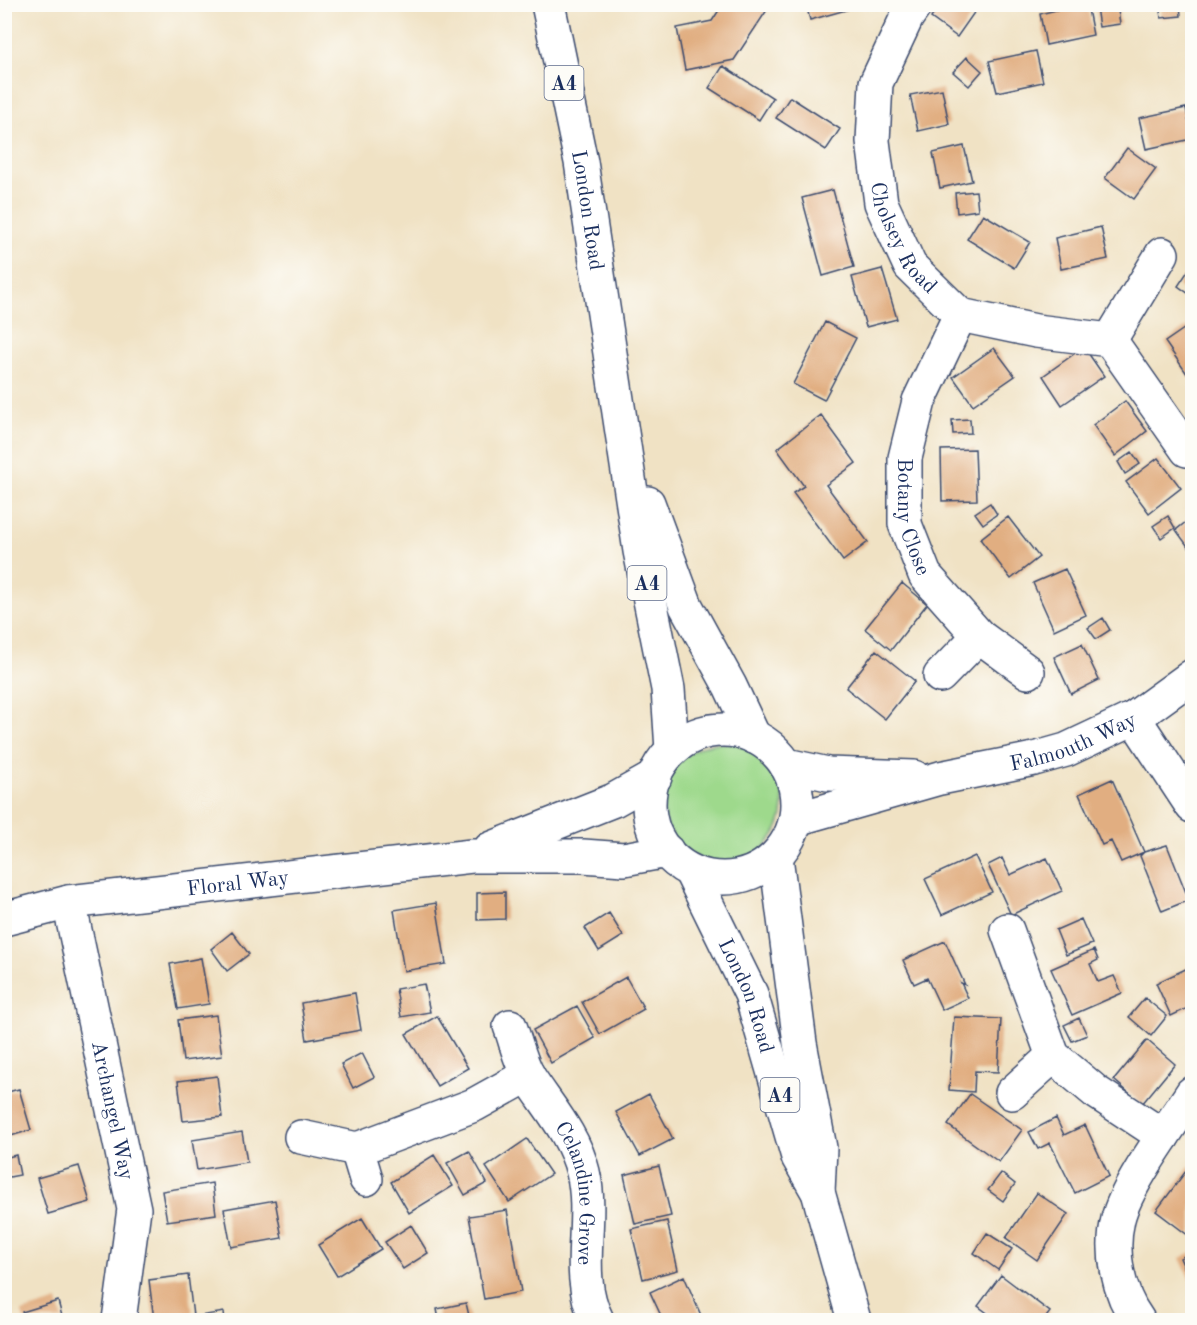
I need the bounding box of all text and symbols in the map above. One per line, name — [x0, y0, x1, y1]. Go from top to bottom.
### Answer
road number: A4 — [544, 66, 584, 100]
street label: London Road — [567, 148, 606, 272]
street label: Cholsey Road — [866, 181, 940, 298]
street label: Botany Close — [893, 458, 933, 579]
road number: A4 — [628, 566, 666, 600]
street label: Falmouth Way — [1008, 709, 1140, 776]
street label: Floral Way — [186, 868, 290, 900]
street label: London Road — [713, 936, 776, 1056]
street label: Archangel Way — [87, 1039, 137, 1182]
road number: A4 — [760, 1078, 800, 1112]
street label: Celandine Grove — [550, 1118, 596, 1265]

